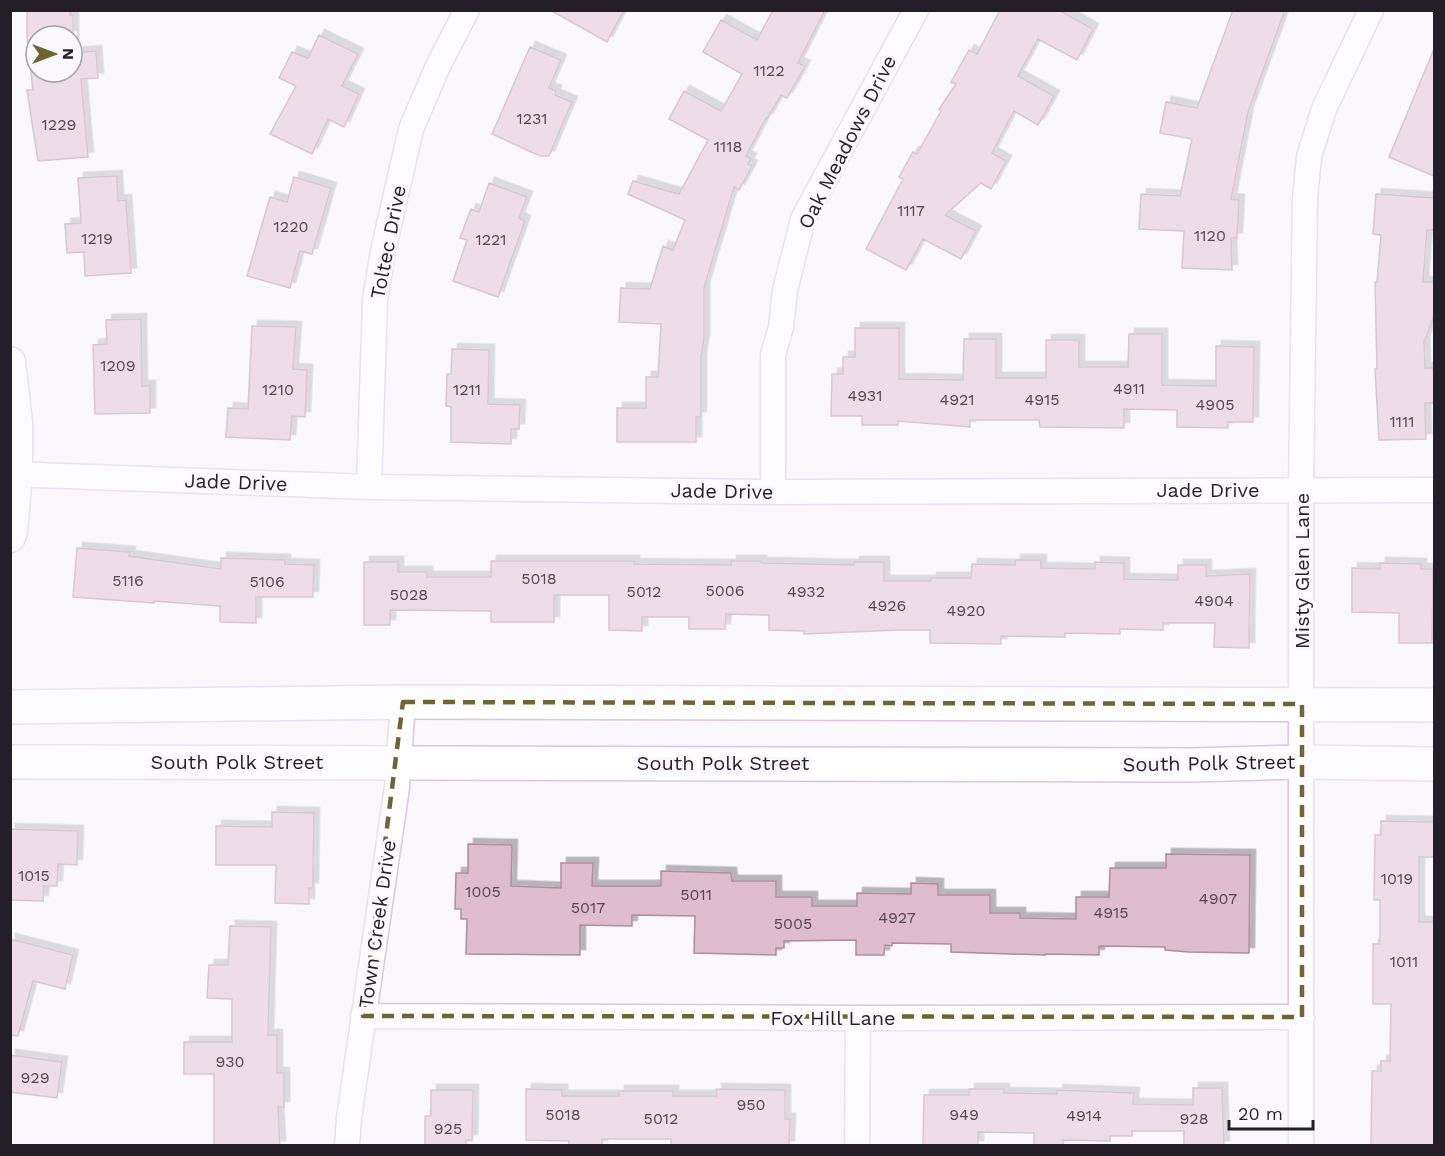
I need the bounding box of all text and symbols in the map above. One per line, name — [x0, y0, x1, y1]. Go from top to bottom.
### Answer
north arrow — [24, 24, 84, 84]
text: N — [59, 48, 78, 60]
street label: Oak Meadows Drive — [793, 51, 901, 233]
house number: 1122 — [753, 61, 785, 80]
house number: 1231 — [516, 109, 548, 128]
house number: 1229 — [42, 115, 76, 134]
house number: 1118 — [714, 137, 742, 156]
street label: Toltec Drive — [365, 183, 411, 301]
house number: 1117 — [897, 201, 925, 220]
house number: 1220 — [274, 217, 308, 236]
house number: 1120 — [1194, 226, 1226, 245]
house number: 1219 — [81, 229, 113, 248]
house number: 1221 — [475, 230, 507, 249]
house number: 1209 — [100, 356, 136, 375]
house number: 4911 — [1113, 379, 1145, 398]
house number: 1210 — [262, 380, 294, 399]
house number: 1211 — [453, 380, 481, 399]
house number: 4931 — [848, 386, 882, 405]
house number: 4921 — [939, 390, 975, 409]
house number: 4915 — [1024, 390, 1060, 409]
house number: 4905 — [1196, 395, 1234, 414]
house number: 1111 — [1390, 412, 1414, 431]
street label: Jade Drive — [184, 468, 288, 496]
street label: Jade Drive — [670, 478, 774, 504]
street label: Jade Drive — [1157, 478, 1259, 502]
street label: Misty Glen Lane — [1290, 493, 1314, 649]
house number: 5018 — [521, 569, 557, 588]
house number: 5116 — [112, 571, 144, 590]
house number: 5106 — [249, 572, 285, 591]
house number: 5006 — [706, 581, 744, 600]
house number: 5012 — [627, 582, 661, 601]
house number: 4932 — [787, 582, 825, 601]
house number: 5028 — [390, 585, 428, 604]
house number: 4904 — [1194, 591, 1234, 610]
house number: 4926 — [868, 596, 906, 615]
house number: 4920 — [947, 601, 985, 620]
street label: South Polk Street — [1122, 749, 1296, 777]
street label: South Polk Street — [151, 750, 324, 774]
street label: South Polk Street — [637, 751, 810, 775]
street label: Town Creek Drive — [353, 838, 401, 1010]
house number: 1015 — [18, 866, 50, 885]
house number: 1019 — [1381, 869, 1413, 888]
house number: 1005 — [465, 882, 501, 901]
house number: 5011 — [680, 885, 712, 904]
house number: 4907 — [1199, 889, 1237, 908]
house number: 5017 — [571, 898, 605, 917]
house number: 4915 — [1093, 903, 1129, 922]
house number: 4927 — [878, 908, 916, 927]
house number: 5005 — [774, 914, 812, 933]
house number: 1011 — [1390, 952, 1418, 971]
street label: Fox Hill Lane — [770, 1006, 896, 1030]
house number: 930 — [216, 1052, 244, 1071]
house number: 929 — [20, 1068, 50, 1087]
scale bar — [1229, 1093, 1313, 1131]
house number: 950 — [736, 1095, 766, 1114]
text: 20 m — [1238, 1103, 1283, 1124]
house number: 5018 — [545, 1105, 581, 1124]
house number: 949 — [949, 1105, 979, 1124]
house number: 4914 — [1066, 1106, 1102, 1125]
house number: 5012 — [644, 1109, 678, 1128]
house number: 928 — [1179, 1109, 1209, 1128]
house number: 925 — [434, 1119, 462, 1138]

